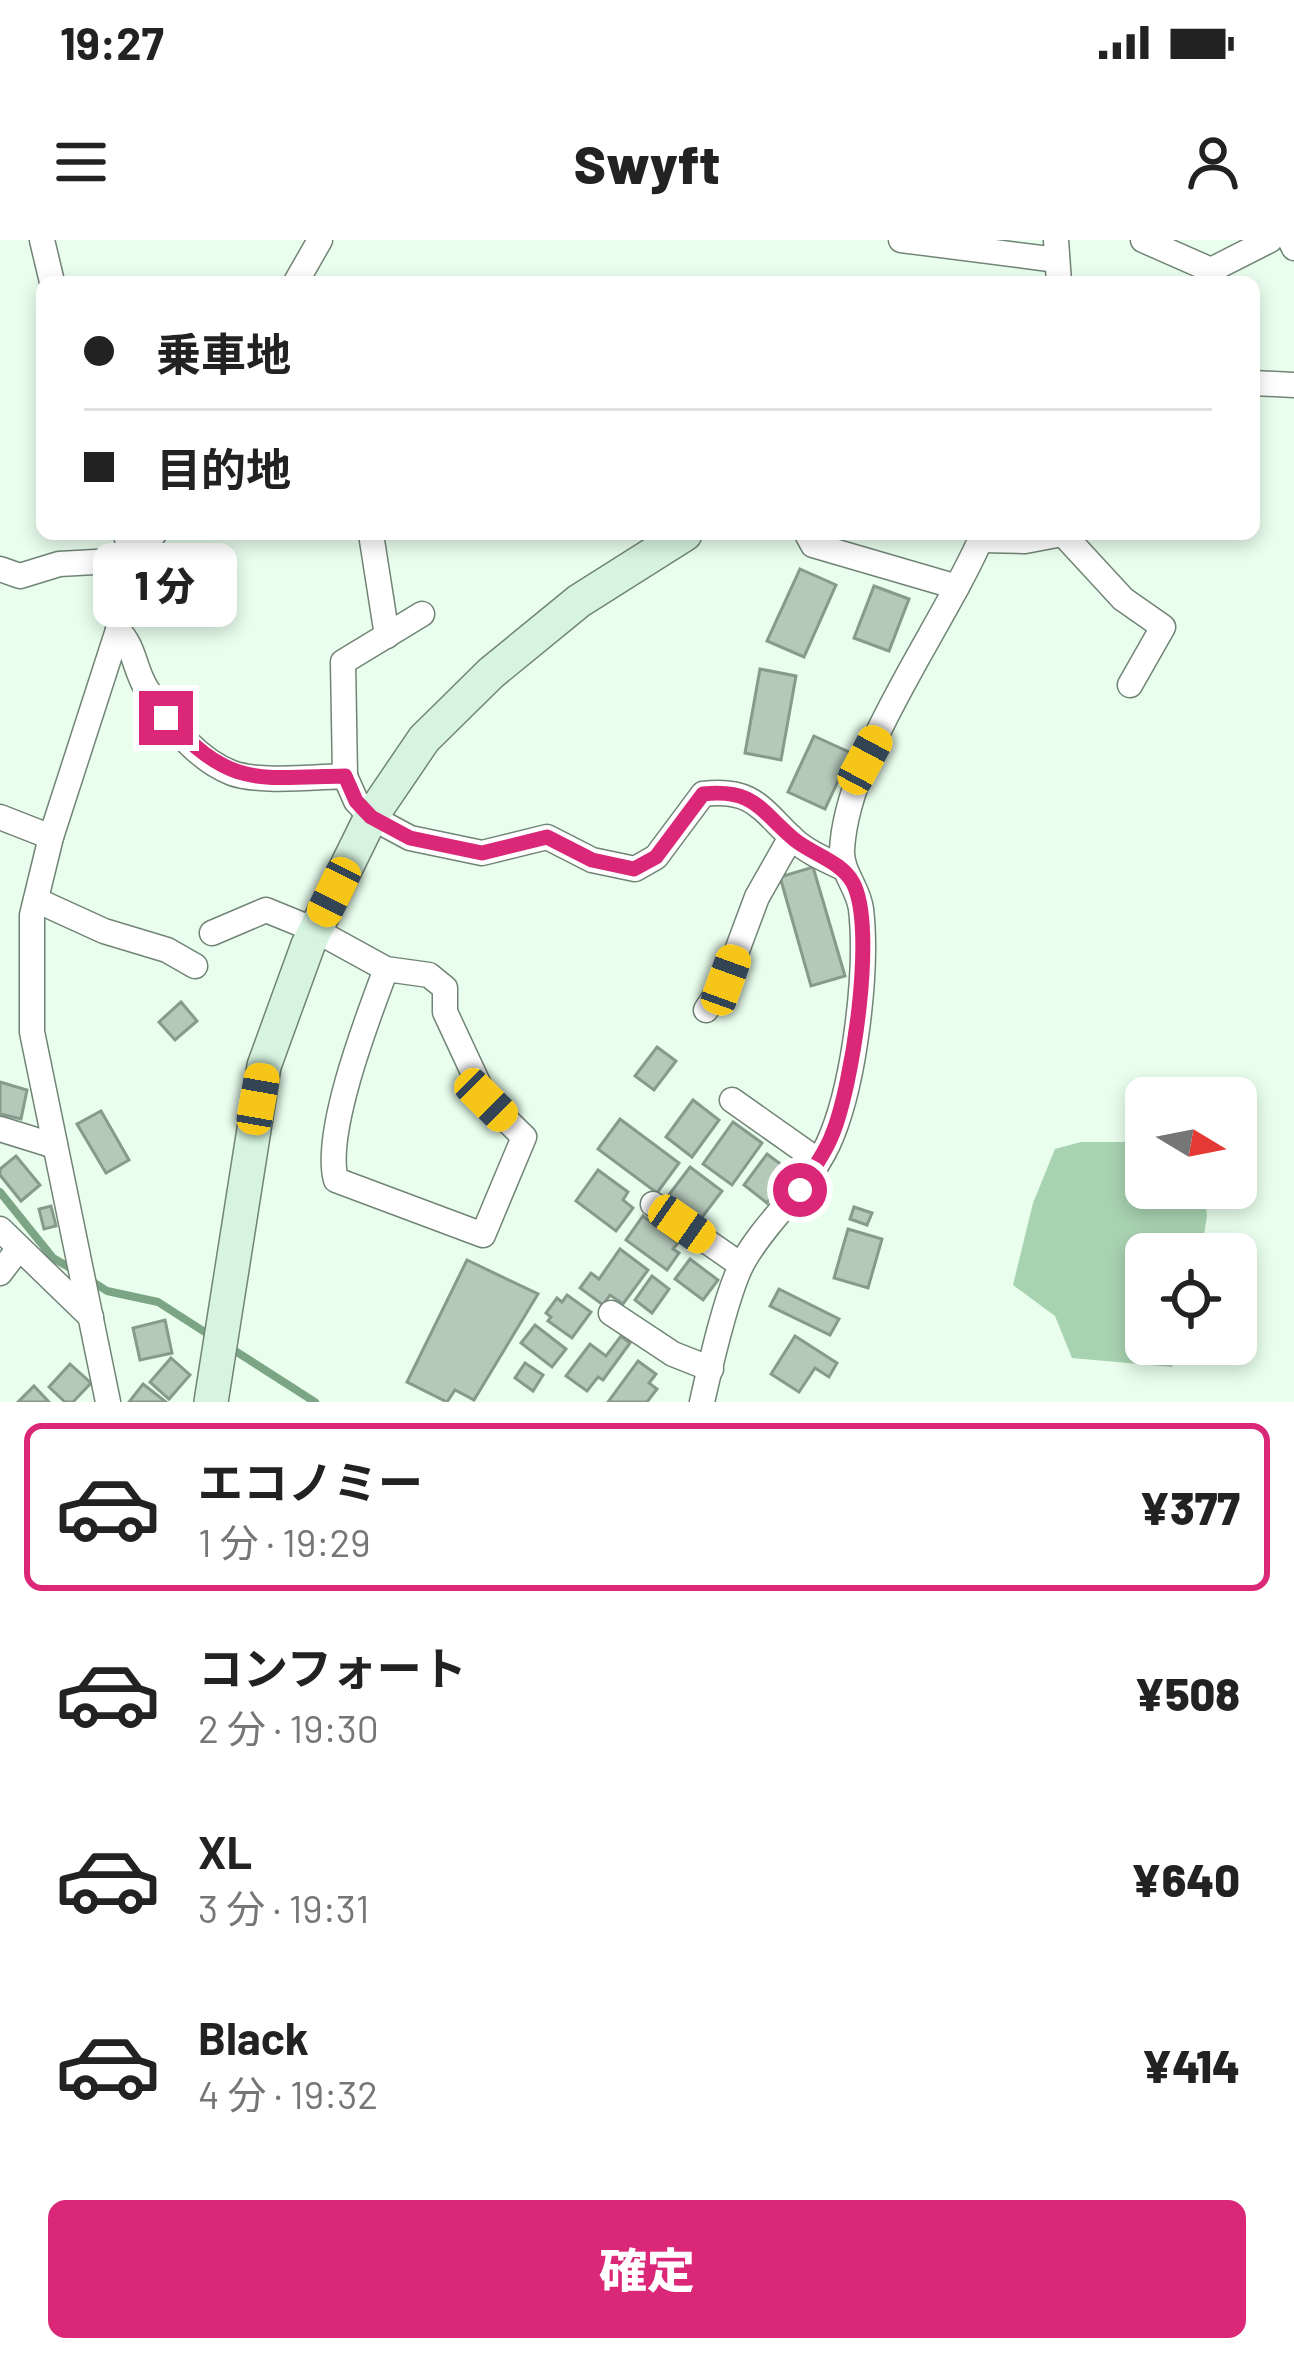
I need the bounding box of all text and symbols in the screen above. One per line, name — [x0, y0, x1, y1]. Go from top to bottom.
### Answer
text: 19:27 — [60, 15, 164, 69]
icon: menu — [48, 129, 114, 195]
icon: person — [1180, 129, 1246, 195]
text: Swyft — [574, 130, 720, 195]
text: 乗車地 — [156, 326, 291, 380]
text: 目的地 — [156, 441, 291, 495]
callout: 1 分 — [94, 544, 238, 628]
text: 1 分 — [135, 561, 195, 608]
route end — [139, 691, 193, 745]
car — [832, 720, 898, 800]
car — [302, 852, 366, 932]
car — [697, 940, 755, 1020]
car — [234, 1060, 282, 1138]
car — [448, 1062, 524, 1138]
north arrow — [1125, 1077, 1257, 1209]
map controls — [1125, 1077, 1257, 1365]
route start — [773, 1163, 827, 1217]
car — [642, 1189, 722, 1259]
button: locate — [1125, 1233, 1257, 1365]
icon: car — [54, 1453, 162, 1561]
text: エコノミー — [198, 1454, 423, 1508]
text: ¥377 — [1139, 1480, 1240, 1534]
text: 1 分 · 19:29 — [198, 1518, 371, 1565]
icon: car — [54, 1639, 162, 1747]
text: コンフォート — [198, 1640, 467, 1694]
text: ¥508 — [1134, 1666, 1240, 1720]
text: 2 分 · 19:30 — [198, 1704, 379, 1751]
text: XL — [198, 1824, 252, 1878]
icon: car — [54, 1825, 162, 1933]
text: ¥640 — [1131, 1852, 1240, 1906]
text: 3 分 · 19:31 — [198, 1884, 369, 1931]
text: Black — [198, 2010, 309, 2064]
icon: car — [54, 2011, 162, 2119]
text: ¥414 — [1141, 2038, 1240, 2092]
text: 4 分 · 19:32 — [198, 2070, 378, 2117]
button: 確定 — [48, 2200, 1246, 2338]

